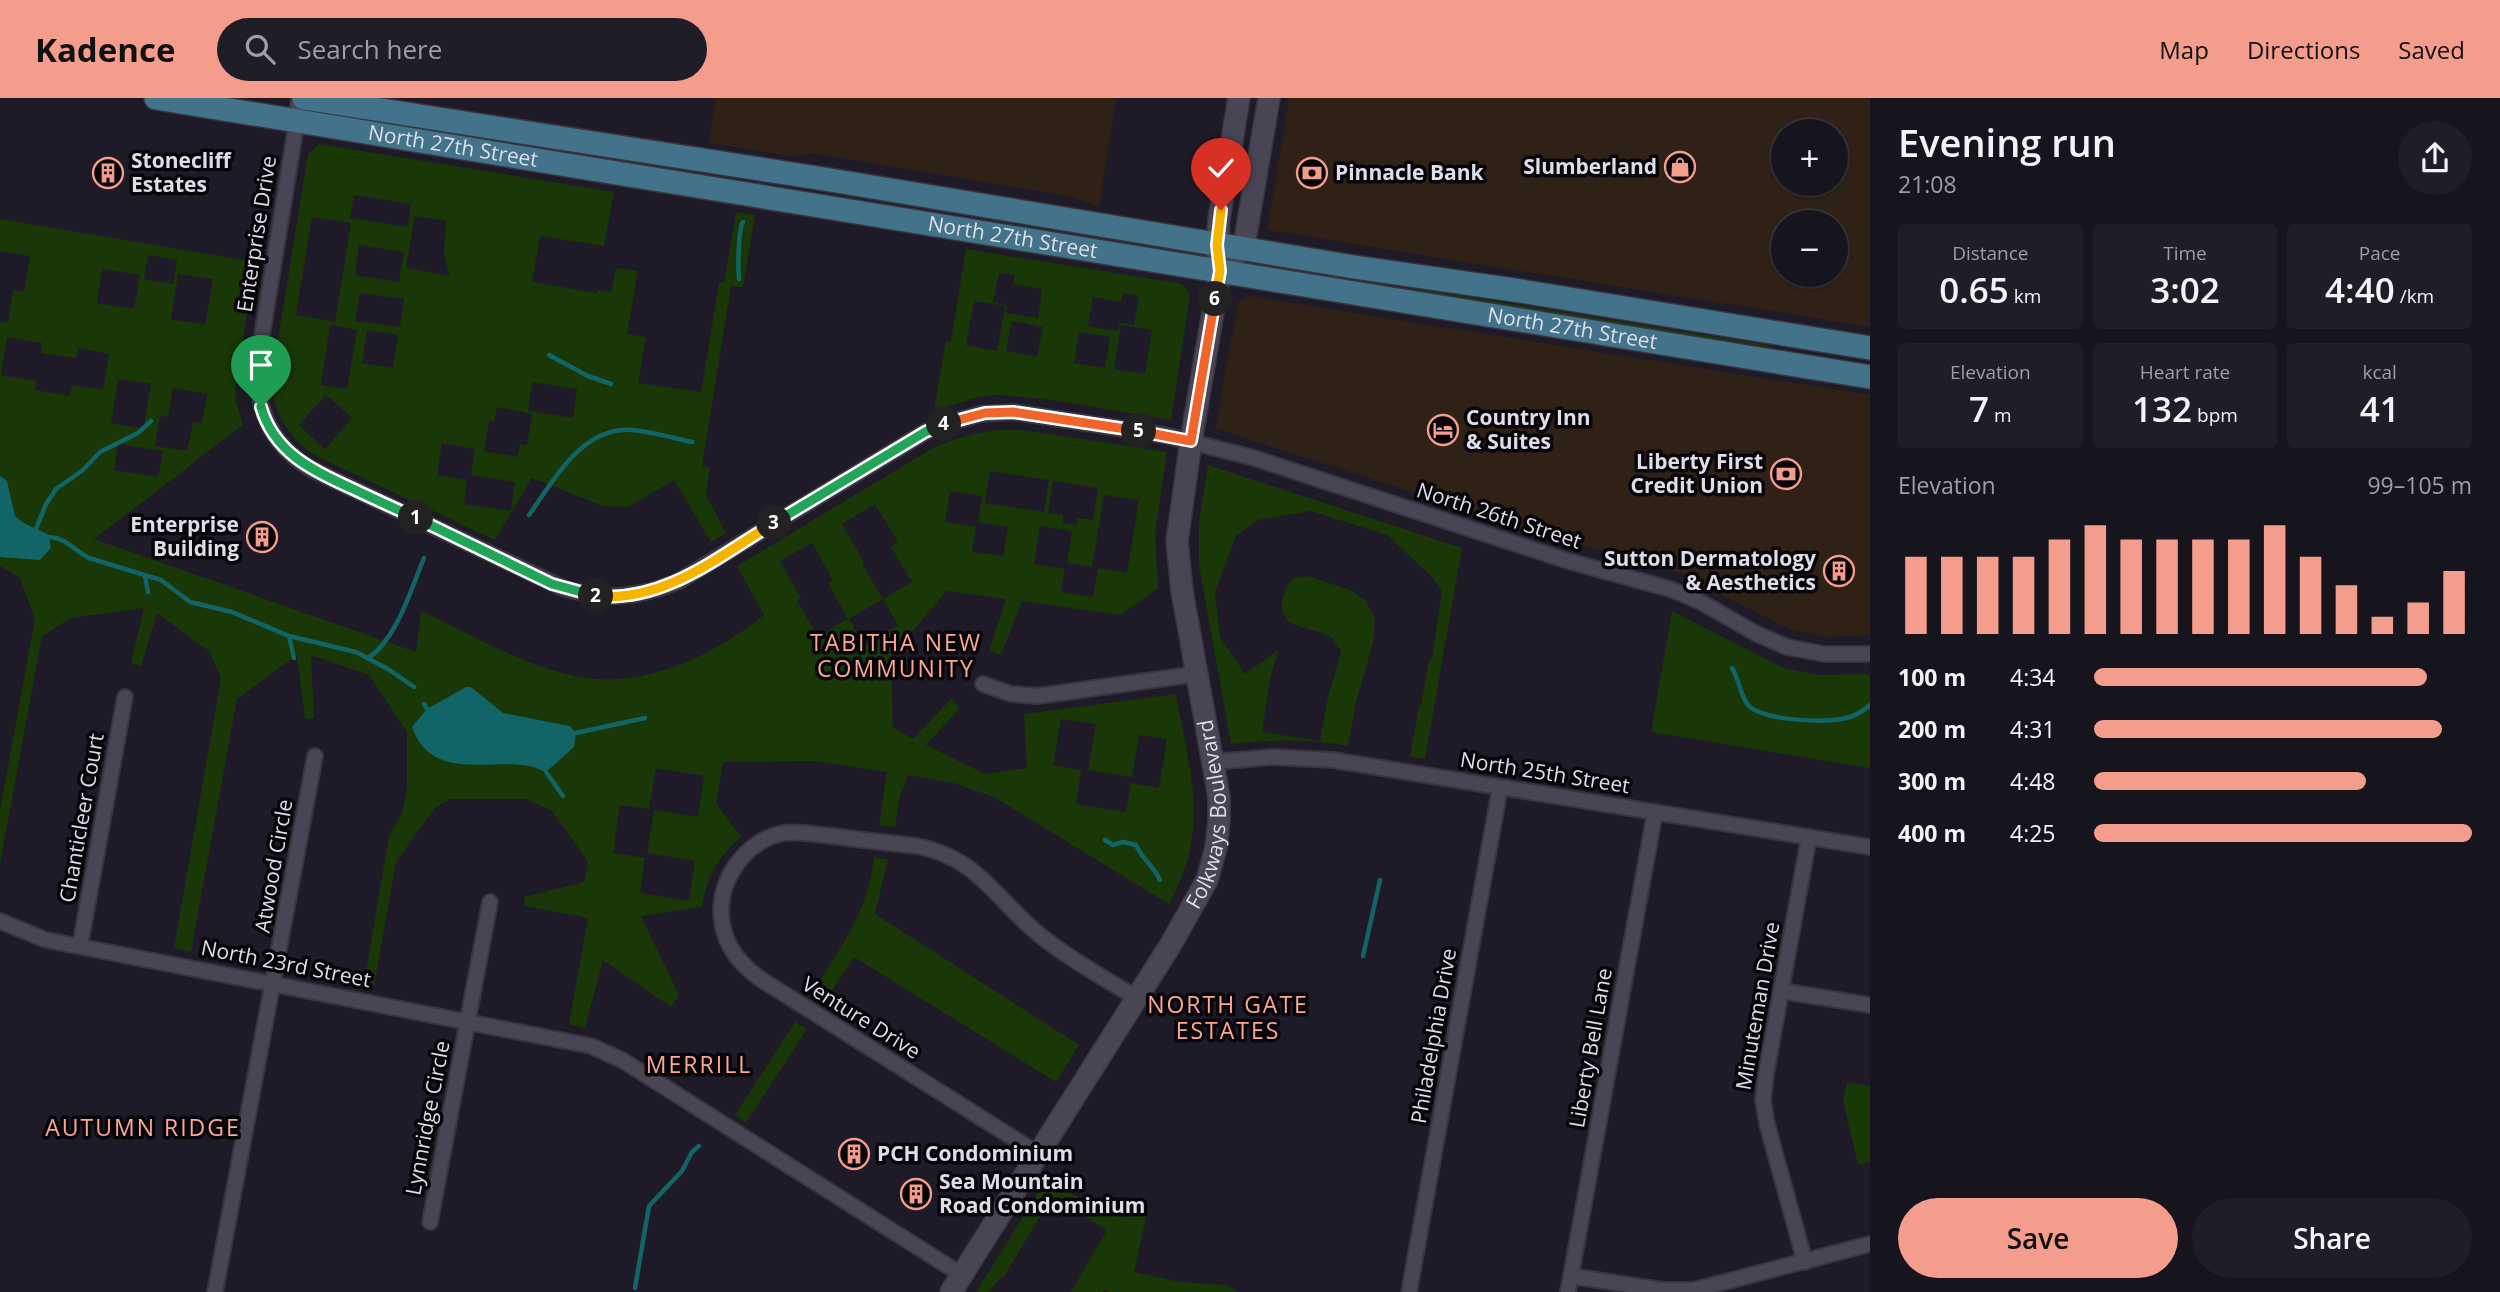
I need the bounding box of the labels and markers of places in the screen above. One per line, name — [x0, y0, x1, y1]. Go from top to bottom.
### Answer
pin — [1191, 138, 1251, 210]
place label: Stonecliff Estates — [131, 146, 233, 198]
shop icon: Slumberland — [1663, 150, 1697, 184]
place label: Slumberland — [1523, 152, 1657, 180]
building icon: Stonecliff Estates — [91, 156, 125, 190]
bank icon: Pinnacle Bank — [1295, 156, 1329, 190]
place label: Pinnacle Bank — [1335, 158, 1485, 186]
pin: 6 — [1198, 282, 1232, 316]
pin — [231, 335, 291, 407]
place label: Country Inn & Suites — [1466, 403, 1591, 455]
pin: 4 — [926, 406, 962, 442]
hotel icon: Country Inn & Suites — [1426, 413, 1460, 447]
pin: 5 — [1122, 414, 1156, 448]
place label: Liberty First Credit Union — [1631, 447, 1763, 499]
bank icon: Liberty First Credit Union — [1769, 457, 1803, 491]
pin: 1 — [398, 500, 434, 536]
pin: 3 — [756, 506, 792, 540]
place label: Enterprise Building — [130, 510, 239, 562]
building icon: Enterprise Building — [245, 520, 279, 554]
place label: Sutton Dermatology & Aesthetics — [1604, 544, 1816, 596]
building icon: Sutton Dermatology & Aesthetics — [1822, 554, 1856, 588]
pin: 2 — [578, 578, 614, 614]
building icon: PCH Condominium — [837, 1137, 871, 1171]
place label: PCH Condominium — [877, 1139, 1073, 1167]
place label: Sea Mountain Road Condominium — [939, 1167, 1145, 1219]
building icon: Sea Mountain Road Condominium — [899, 1177, 933, 1211]

